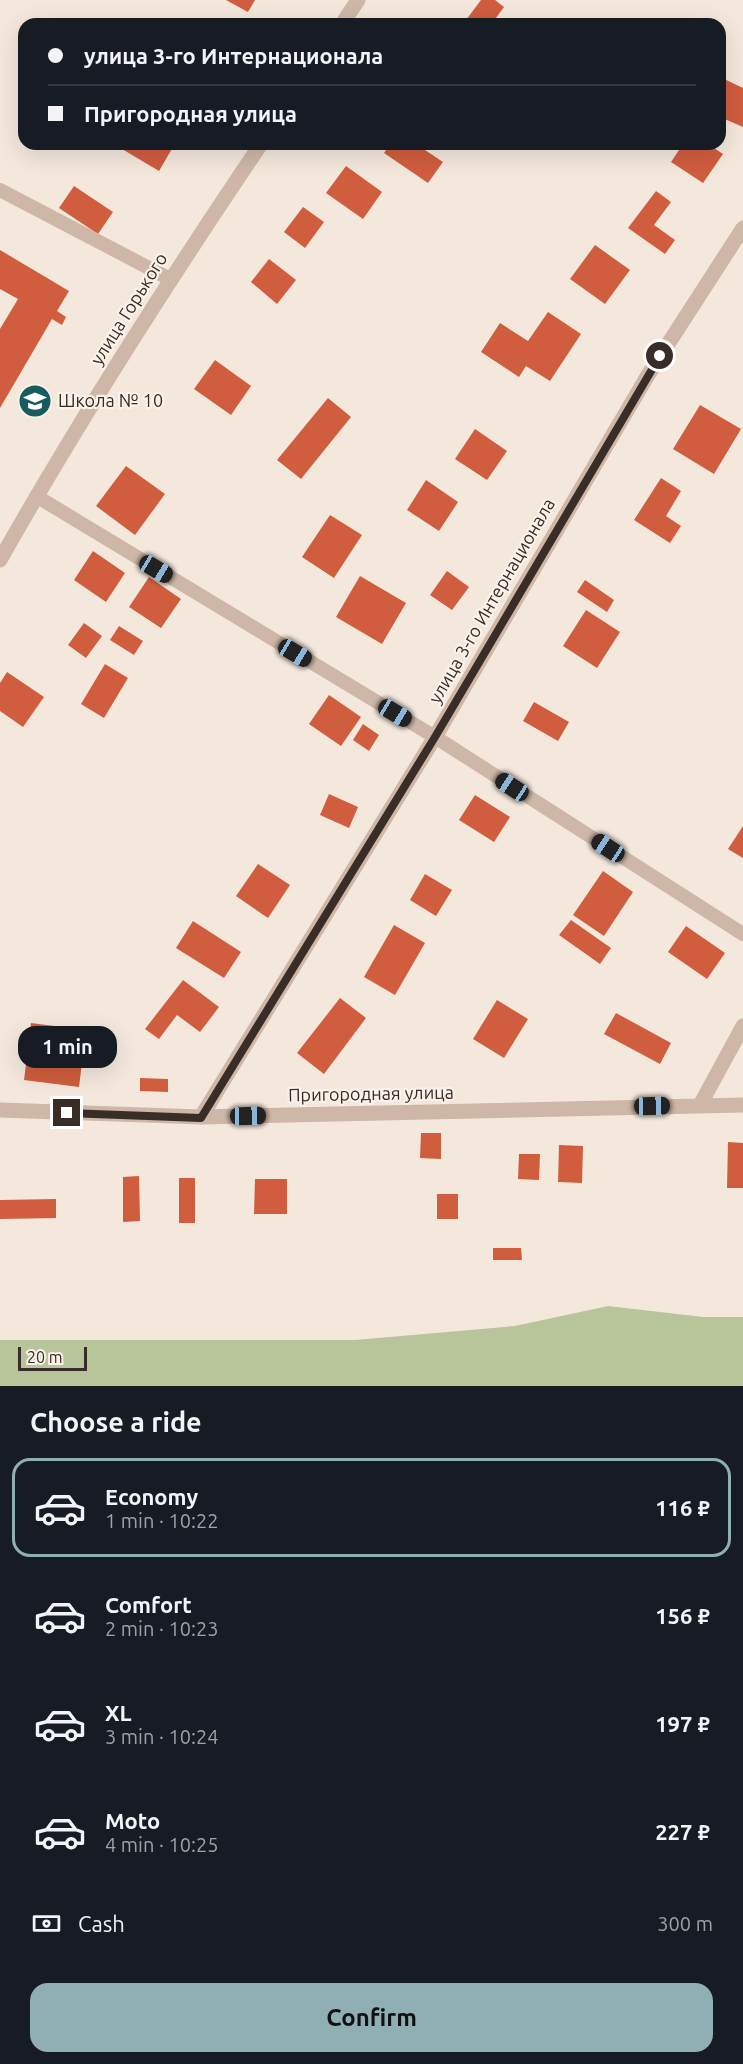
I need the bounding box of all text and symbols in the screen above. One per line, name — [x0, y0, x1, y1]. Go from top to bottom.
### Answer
text: улица 3-го Интернационала — [84, 43, 383, 68]
text: Пригородная улица — [84, 101, 297, 126]
street label: улица Горького — [86, 249, 171, 368]
route start — [646, 342, 673, 369]
school or university icon: Школа № 10 — [17, 383, 53, 419]
place label: Школа № 10 — [58, 390, 163, 410]
street label: улица 3-го Интернационала — [424, 494, 558, 707]
car — [136, 552, 176, 586]
car — [275, 636, 315, 670]
car — [375, 696, 415, 730]
car — [492, 770, 532, 804]
car — [588, 831, 628, 865]
callout: 1 min — [17, 1026, 116, 1068]
text: 1 min — [42, 1035, 93, 1058]
street label: Пригородная улица — [288, 1082, 454, 1104]
car — [634, 1097, 670, 1115]
route end — [53, 1099, 80, 1126]
car — [230, 1107, 266, 1125]
scale bar — [18, 1344, 87, 1372]
text: 20 m — [27, 1348, 63, 1366]
text: Choose a ride — [30, 1407, 202, 1437]
icon: car — [33, 1481, 87, 1535]
text: Economy — [105, 1484, 198, 1509]
text: 116 ₽ — [655, 1495, 710, 1520]
text: 1 min · 10:22 — [105, 1509, 219, 1532]
icon: car — [33, 1589, 87, 1643]
text: Comfort — [105, 1592, 192, 1617]
text: 156 ₽ — [655, 1603, 710, 1628]
text: 2 min · 10:23 — [105, 1617, 219, 1640]
icon: car — [33, 1697, 87, 1751]
text: XL — [105, 1700, 132, 1725]
text: 197 ₽ — [655, 1711, 710, 1736]
text: 3 min · 10:24 — [105, 1725, 219, 1748]
icon: car — [33, 1805, 87, 1859]
text: Moto — [105, 1808, 160, 1833]
text: 227 ₽ — [655, 1819, 710, 1844]
text: 4 min · 10:25 — [105, 1833, 219, 1856]
icon: cash — [30, 1907, 63, 1940]
text: Cash — [78, 1911, 125, 1936]
text: 300 m — [657, 1912, 713, 1935]
button: Confirm — [30, 1983, 713, 2052]

